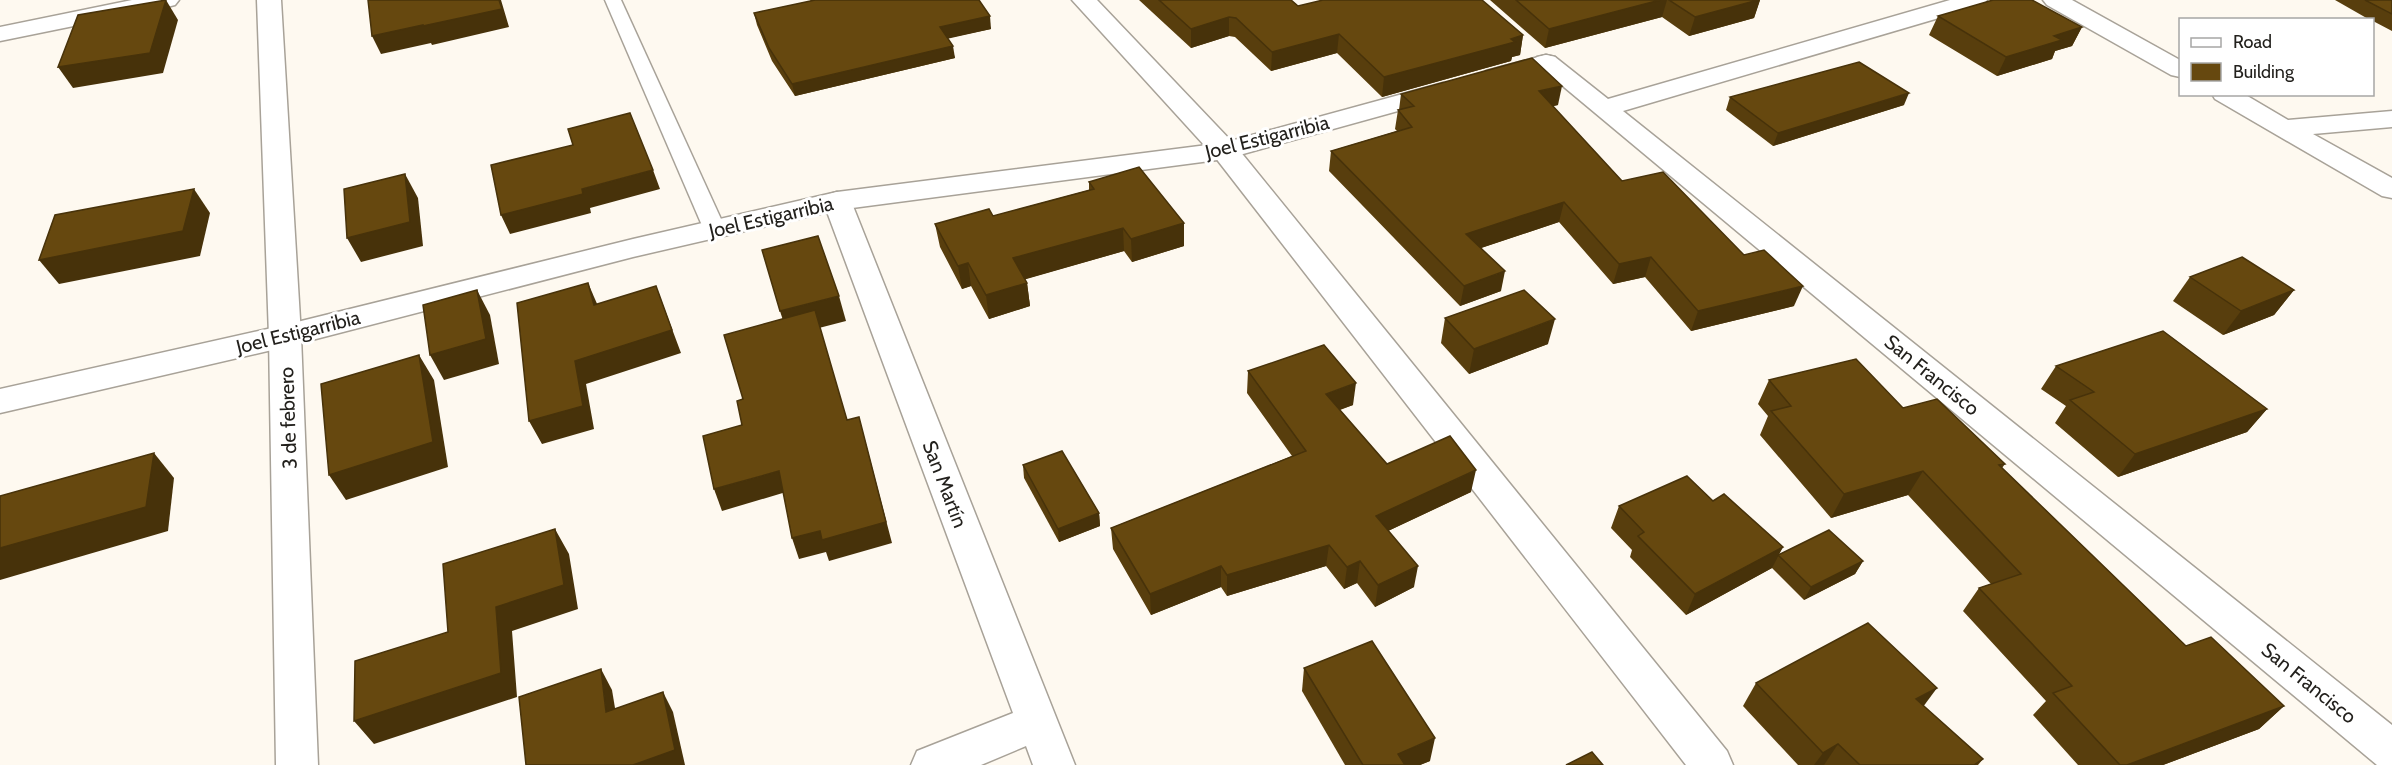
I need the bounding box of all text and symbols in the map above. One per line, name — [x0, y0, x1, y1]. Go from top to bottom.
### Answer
legend — [2179, 18, 2374, 96]
text: Road — [2233, 31, 2272, 53]
text: Building — [2233, 61, 2295, 83]
street label: Joel Estigarribia — [1202, 110, 1332, 164]
street label: Joel Estigarribia — [705, 191, 836, 243]
street label: Joel Estigarribia — [233, 305, 363, 359]
street label: San Francisco — [1880, 329, 1984, 421]
street label: 3 de febrero — [274, 366, 302, 470]
street label: San Martín — [917, 437, 973, 531]
street label: San Francisco — [2257, 637, 2361, 729]

